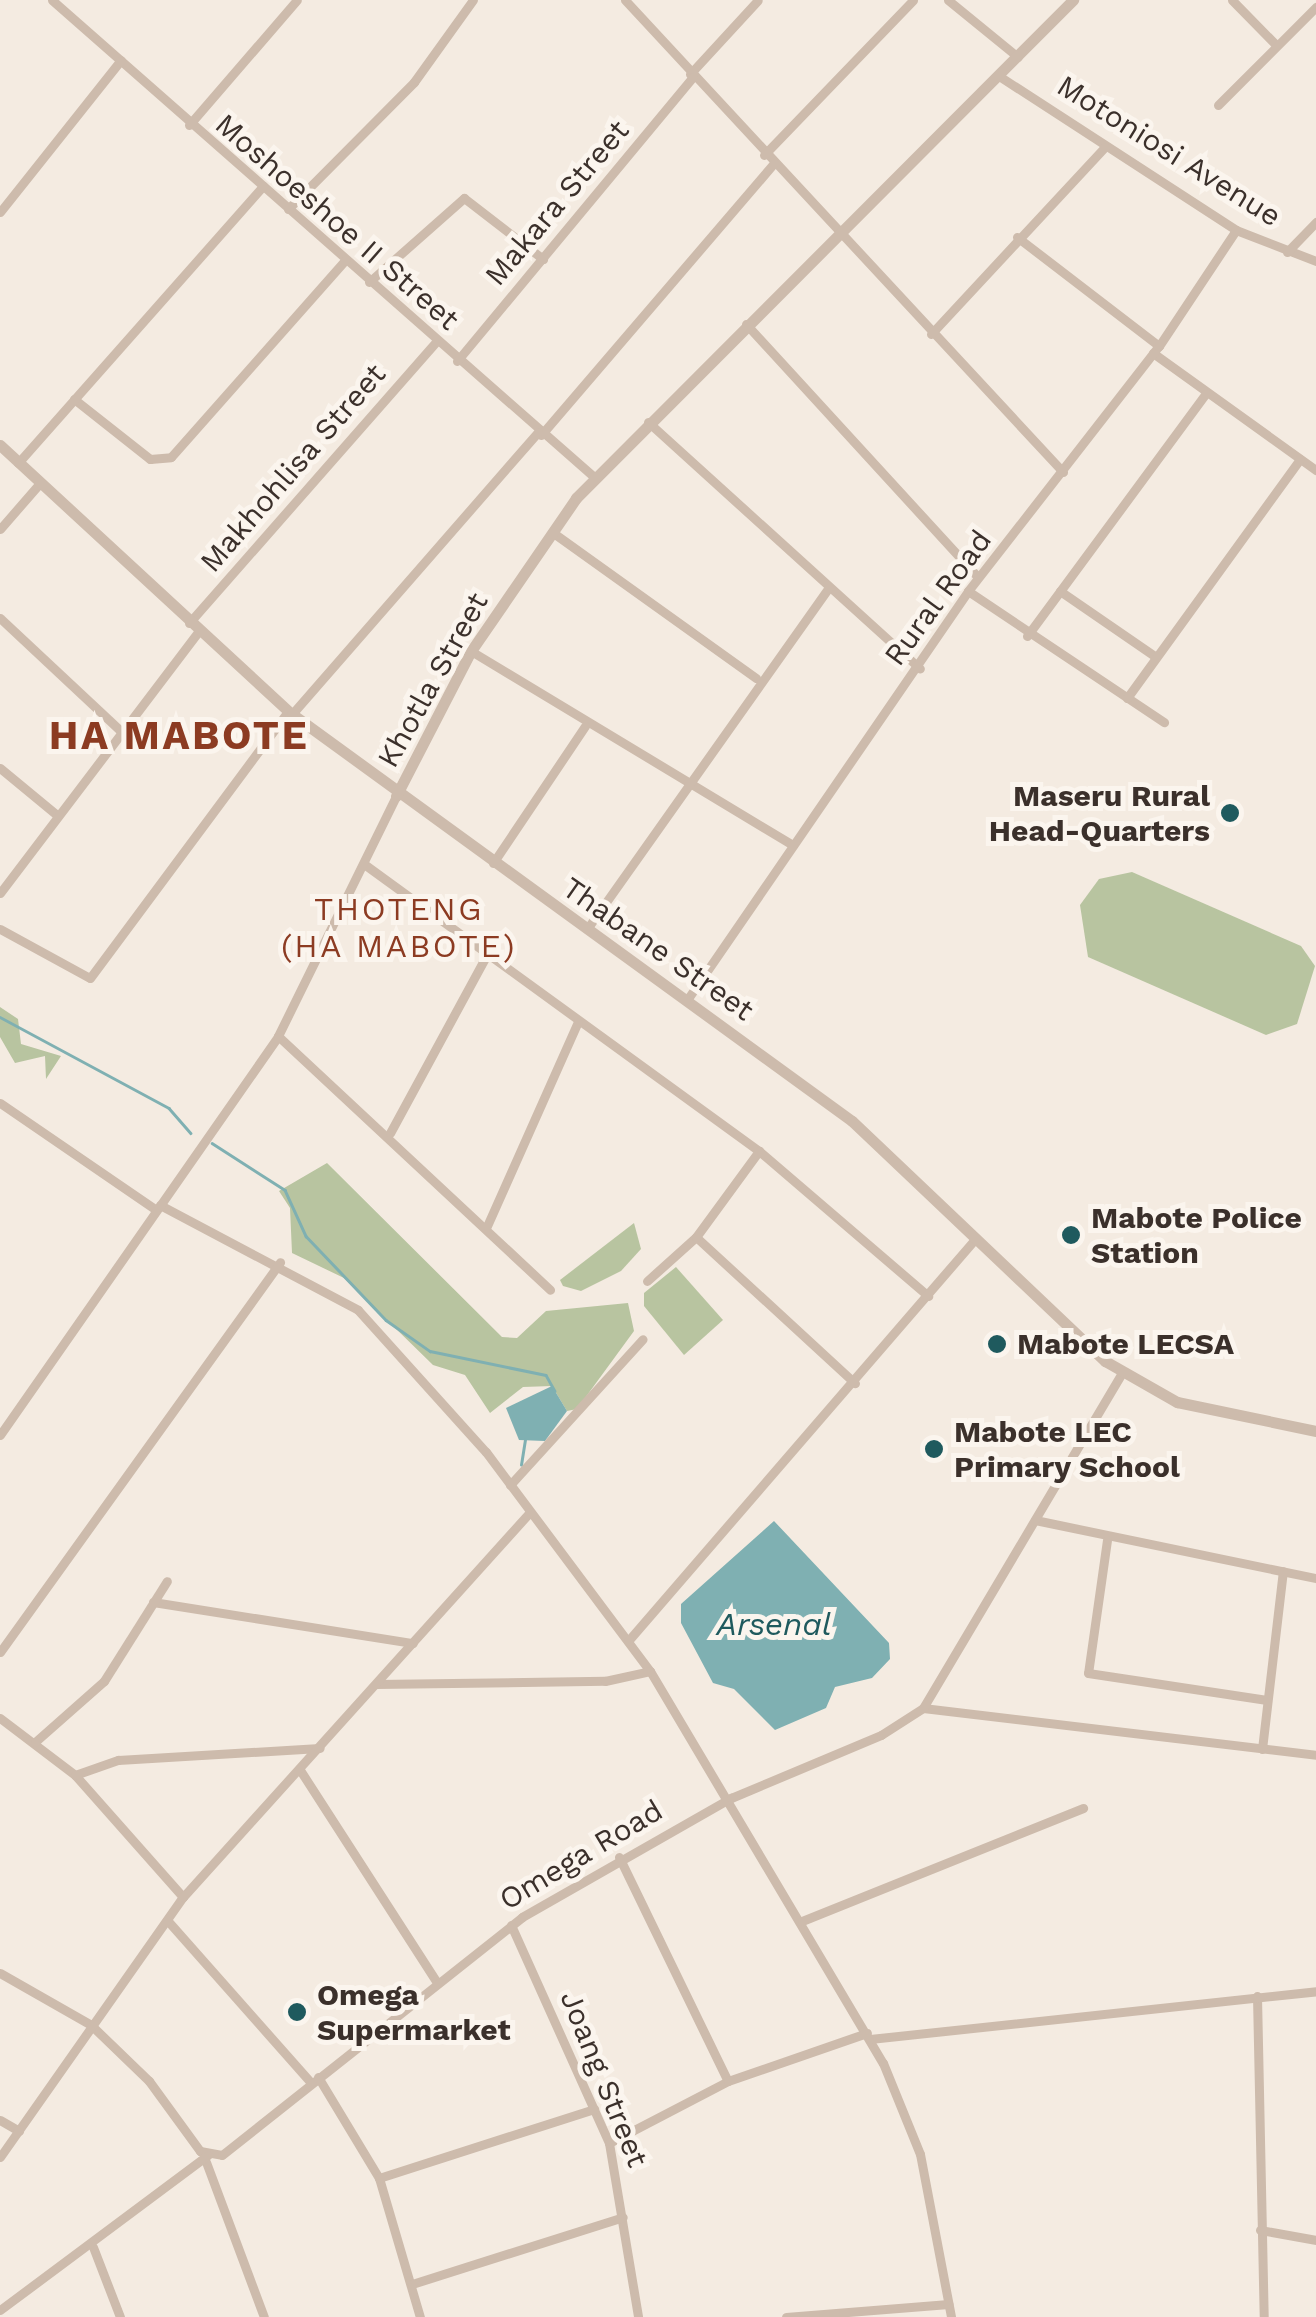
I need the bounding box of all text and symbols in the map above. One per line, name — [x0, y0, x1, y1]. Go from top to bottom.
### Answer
street label: Motoniosi Avenue — [1050, 67, 1288, 235]
street label: Moshoeshoe II Street — [208, 106, 466, 338]
street label: Makara Street — [477, 113, 637, 293]
street label: Makhohlisa Street — [192, 356, 394, 580]
street label: Rural Road — [877, 523, 999, 673]
street label: Khotla Street — [370, 586, 496, 774]
district label: HA MABOTE — [48, 712, 310, 760]
place label: Maseru Rural Head-Quarters — [989, 778, 1210, 848]
marker: Maseru Rural Head-Quarters — [1219, 802, 1241, 824]
street label: Thabane Street — [555, 870, 761, 1028]
district label: THOTENG (HA MABOTE) — [280, 891, 518, 966]
place label: Mabote Police Station — [1091, 1200, 1302, 1270]
marker: Mabote Police Station — [1060, 1224, 1082, 1246]
place label: Mabote LECSA — [1017, 1326, 1234, 1362]
marker: Mabote LECSA — [986, 1333, 1008, 1355]
place label: Mabote LEC Primary School — [954, 1414, 1180, 1484]
marker: Mabote LEC Primary School — [923, 1438, 945, 1460]
water label: Arsenal — [716, 1605, 832, 1643]
street label: Omega Road — [493, 1792, 669, 1918]
place label: Omega Supermarket — [317, 1977, 511, 2048]
street label: Joang Street — [552, 1986, 656, 2172]
marker: Omega Supermarket — [286, 2001, 308, 2023]

